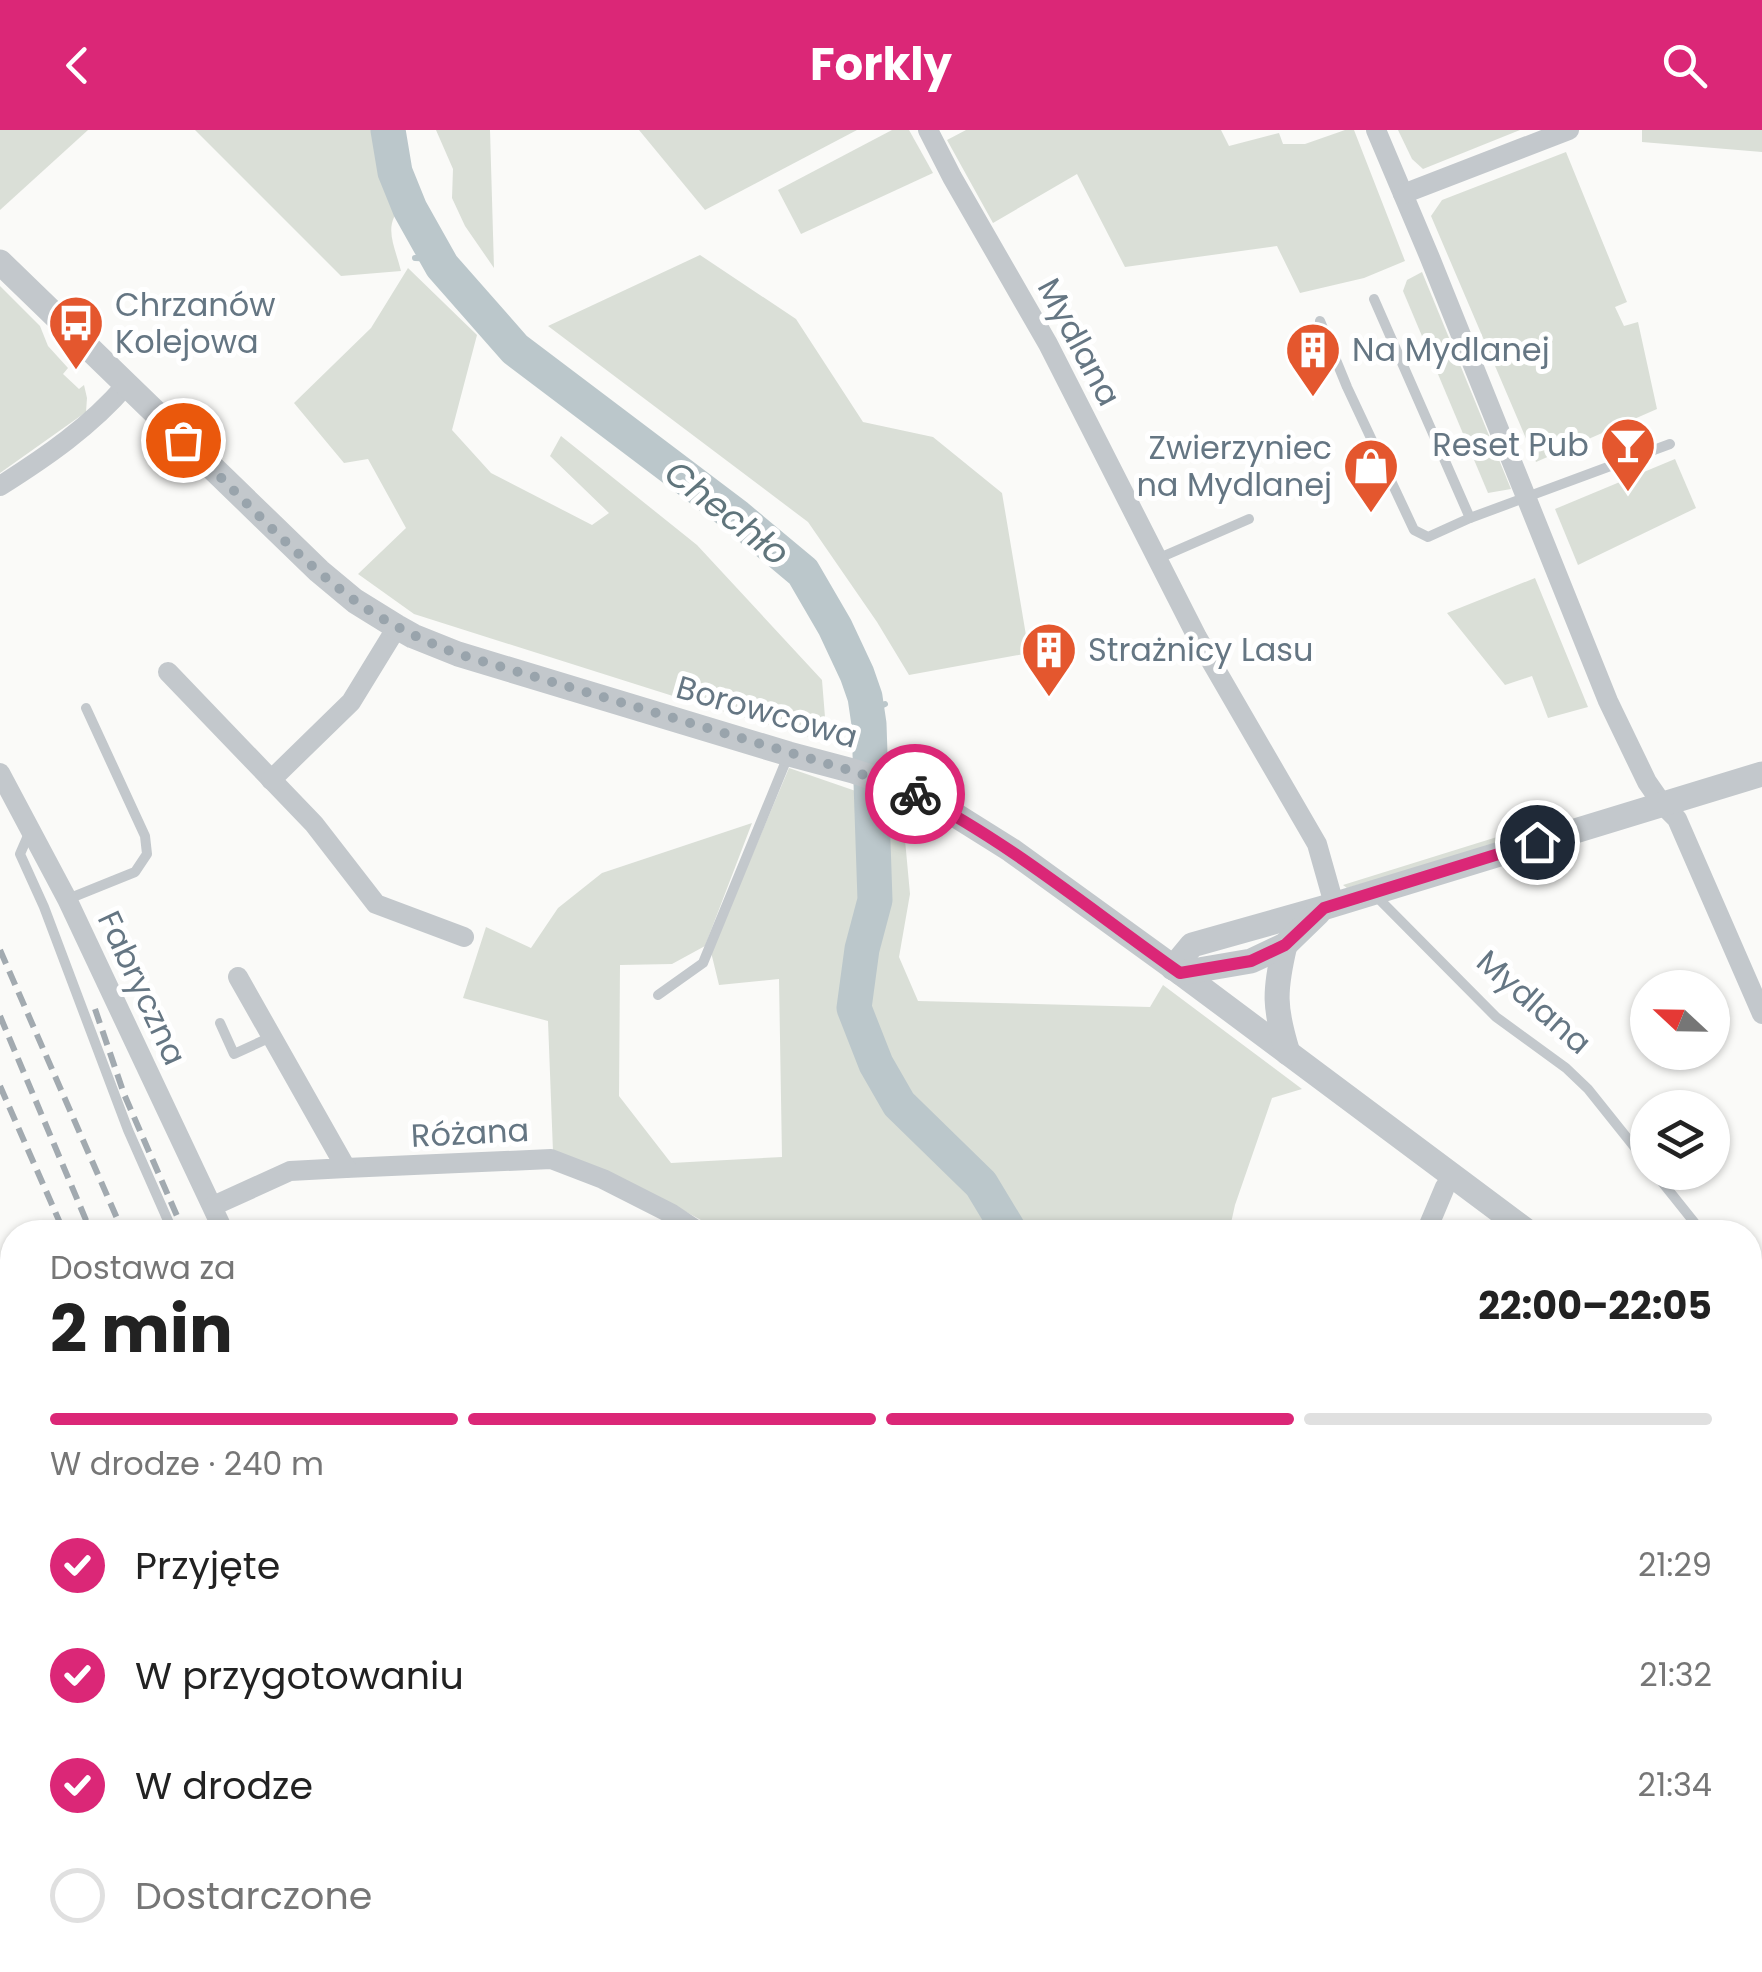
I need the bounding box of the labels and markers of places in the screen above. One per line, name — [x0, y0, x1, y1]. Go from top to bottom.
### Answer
place label: Chrzanów Kolejowa — [115, 282, 276, 364]
bus stop icon: Chrzanów Kolejowa — [46, 293, 106, 372]
building icon: Na Mydlanej — [1283, 320, 1343, 399]
place label: Na Mydlanej — [1352, 327, 1550, 372]
pin — [141, 398, 226, 483]
bar icon: Reset Pub — [1598, 415, 1658, 494]
place label: Reset Pub — [1432, 422, 1589, 467]
place label: Zwierzyniec na Mydlanej — [1136, 425, 1332, 507]
shop icon: Zwierzyniec na Mydlanej — [1341, 436, 1401, 515]
building icon: Strażnicy Lasu — [1019, 620, 1079, 699]
place label: Strażnicy Lasu — [1088, 627, 1314, 672]
pin — [1495, 800, 1580, 885]

